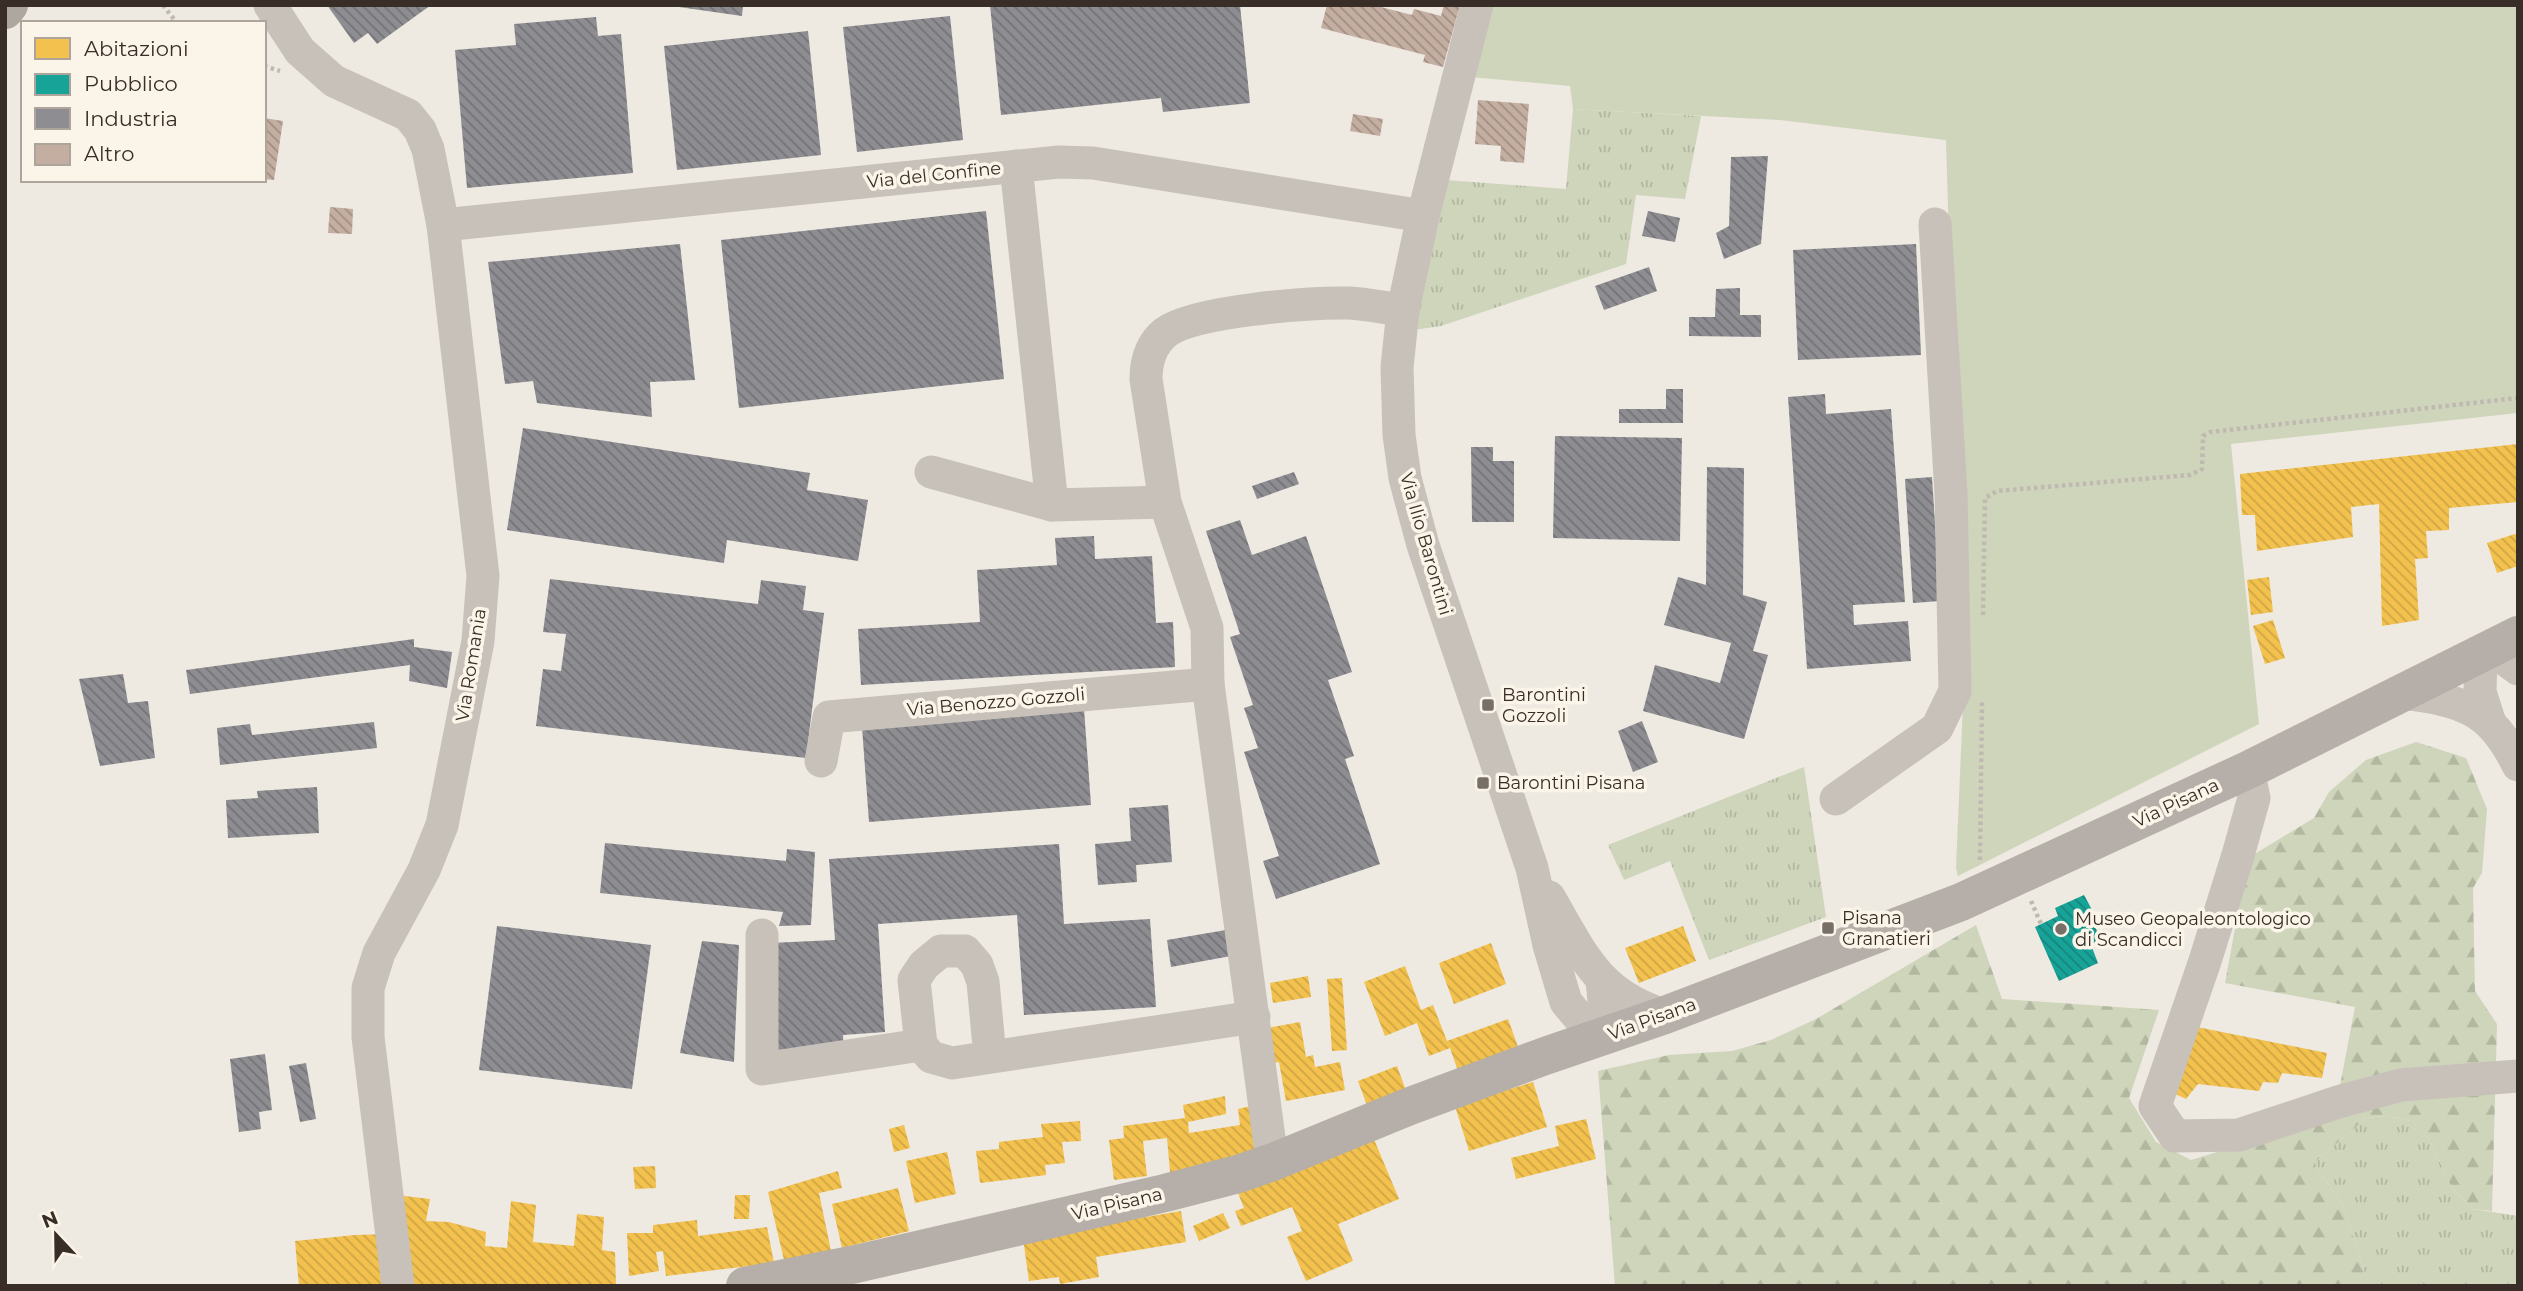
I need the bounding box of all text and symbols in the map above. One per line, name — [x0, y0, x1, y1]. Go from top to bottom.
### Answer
legend — [21, 21, 266, 182]
text: Abitazioni — [84, 36, 189, 61]
text: Pubblico — [84, 71, 178, 96]
text: Industria — [84, 106, 178, 131]
text: Altro — [84, 141, 134, 166]
street label: Via del Confine — [866, 157, 1002, 193]
street label: Via Ilio Barontini — [1395, 470, 1457, 618]
street label: Via Romania — [451, 607, 491, 723]
street label: Via Benozzo Gozzoli — [906, 683, 1086, 721]
place label: Barontini Gozzoli — [1502, 684, 1586, 727]
marker: Barontini Gozzoli — [1480, 697, 1496, 713]
place label: Barontini Pisana — [1497, 772, 1645, 794]
street label: Via Pisana — [2129, 774, 2223, 832]
marker: Barontini Pisana — [1475, 775, 1491, 791]
place label: Pisana Granatieri — [1842, 907, 1931, 950]
place label: Museo Geopaleontologico di Scandicci — [2075, 908, 2311, 951]
marker: Pisana Granatieri — [1820, 920, 1836, 936]
marker: Museo Geopaleontologico di Scandicci — [2053, 921, 2069, 937]
street label: Via Pisana — [1605, 993, 1699, 1045]
street label: Via Pisana — [1070, 1183, 1164, 1225]
north arrow — [21, 1200, 91, 1270]
text: N — [38, 1206, 61, 1233]

